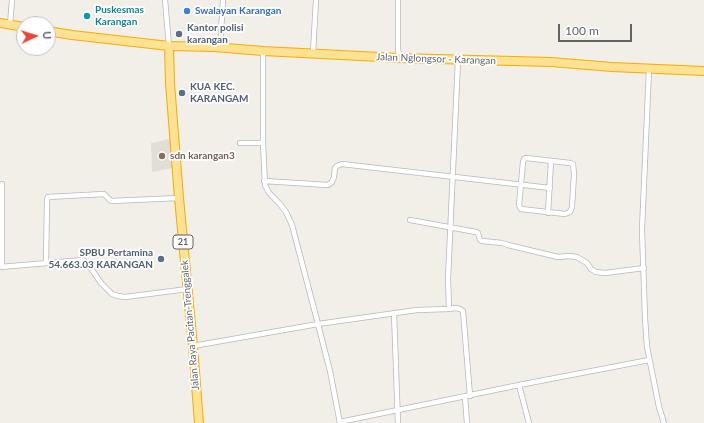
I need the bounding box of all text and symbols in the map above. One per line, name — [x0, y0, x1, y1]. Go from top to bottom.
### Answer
place label: Puskesmas Karangan — [95, 4, 144, 28]
place label: Swalayan Karangan — [195, 5, 281, 17]
marker: Swalayan Karangan — [182, 6, 192, 16]
marker: Puskesmas Karangan — [82, 11, 92, 21]
north arrow — [16, 16, 56, 56]
scale bar — [560, 16, 634, 42]
place label: Kantor polisi karangan — [187, 22, 243, 46]
text: 100 m — [565, 23, 599, 38]
marker: Kantor polisi karangan — [174, 29, 184, 39]
text: U — [41, 31, 54, 40]
street label: Jalan Nglongsor - Karangan — [376, 51, 496, 67]
place label: KUA KEC. KARANGAM — [190, 81, 248, 104]
marker: KUA KEC. KARANGAM — [177, 88, 187, 98]
place label: sdn karangan3 — [170, 150, 235, 162]
marker: sdn karangan3 — [157, 151, 167, 161]
road number: 21 — [173, 235, 193, 249]
place label: SPBU Pertamina 54.663.03 KARANGAN — [49, 247, 153, 270]
marker: SPBU Pertamina 54.663.03 KARANGAN — [156, 254, 166, 264]
street label: Jalan Raya Pacitan-Trenggalek — [178, 259, 202, 391]

